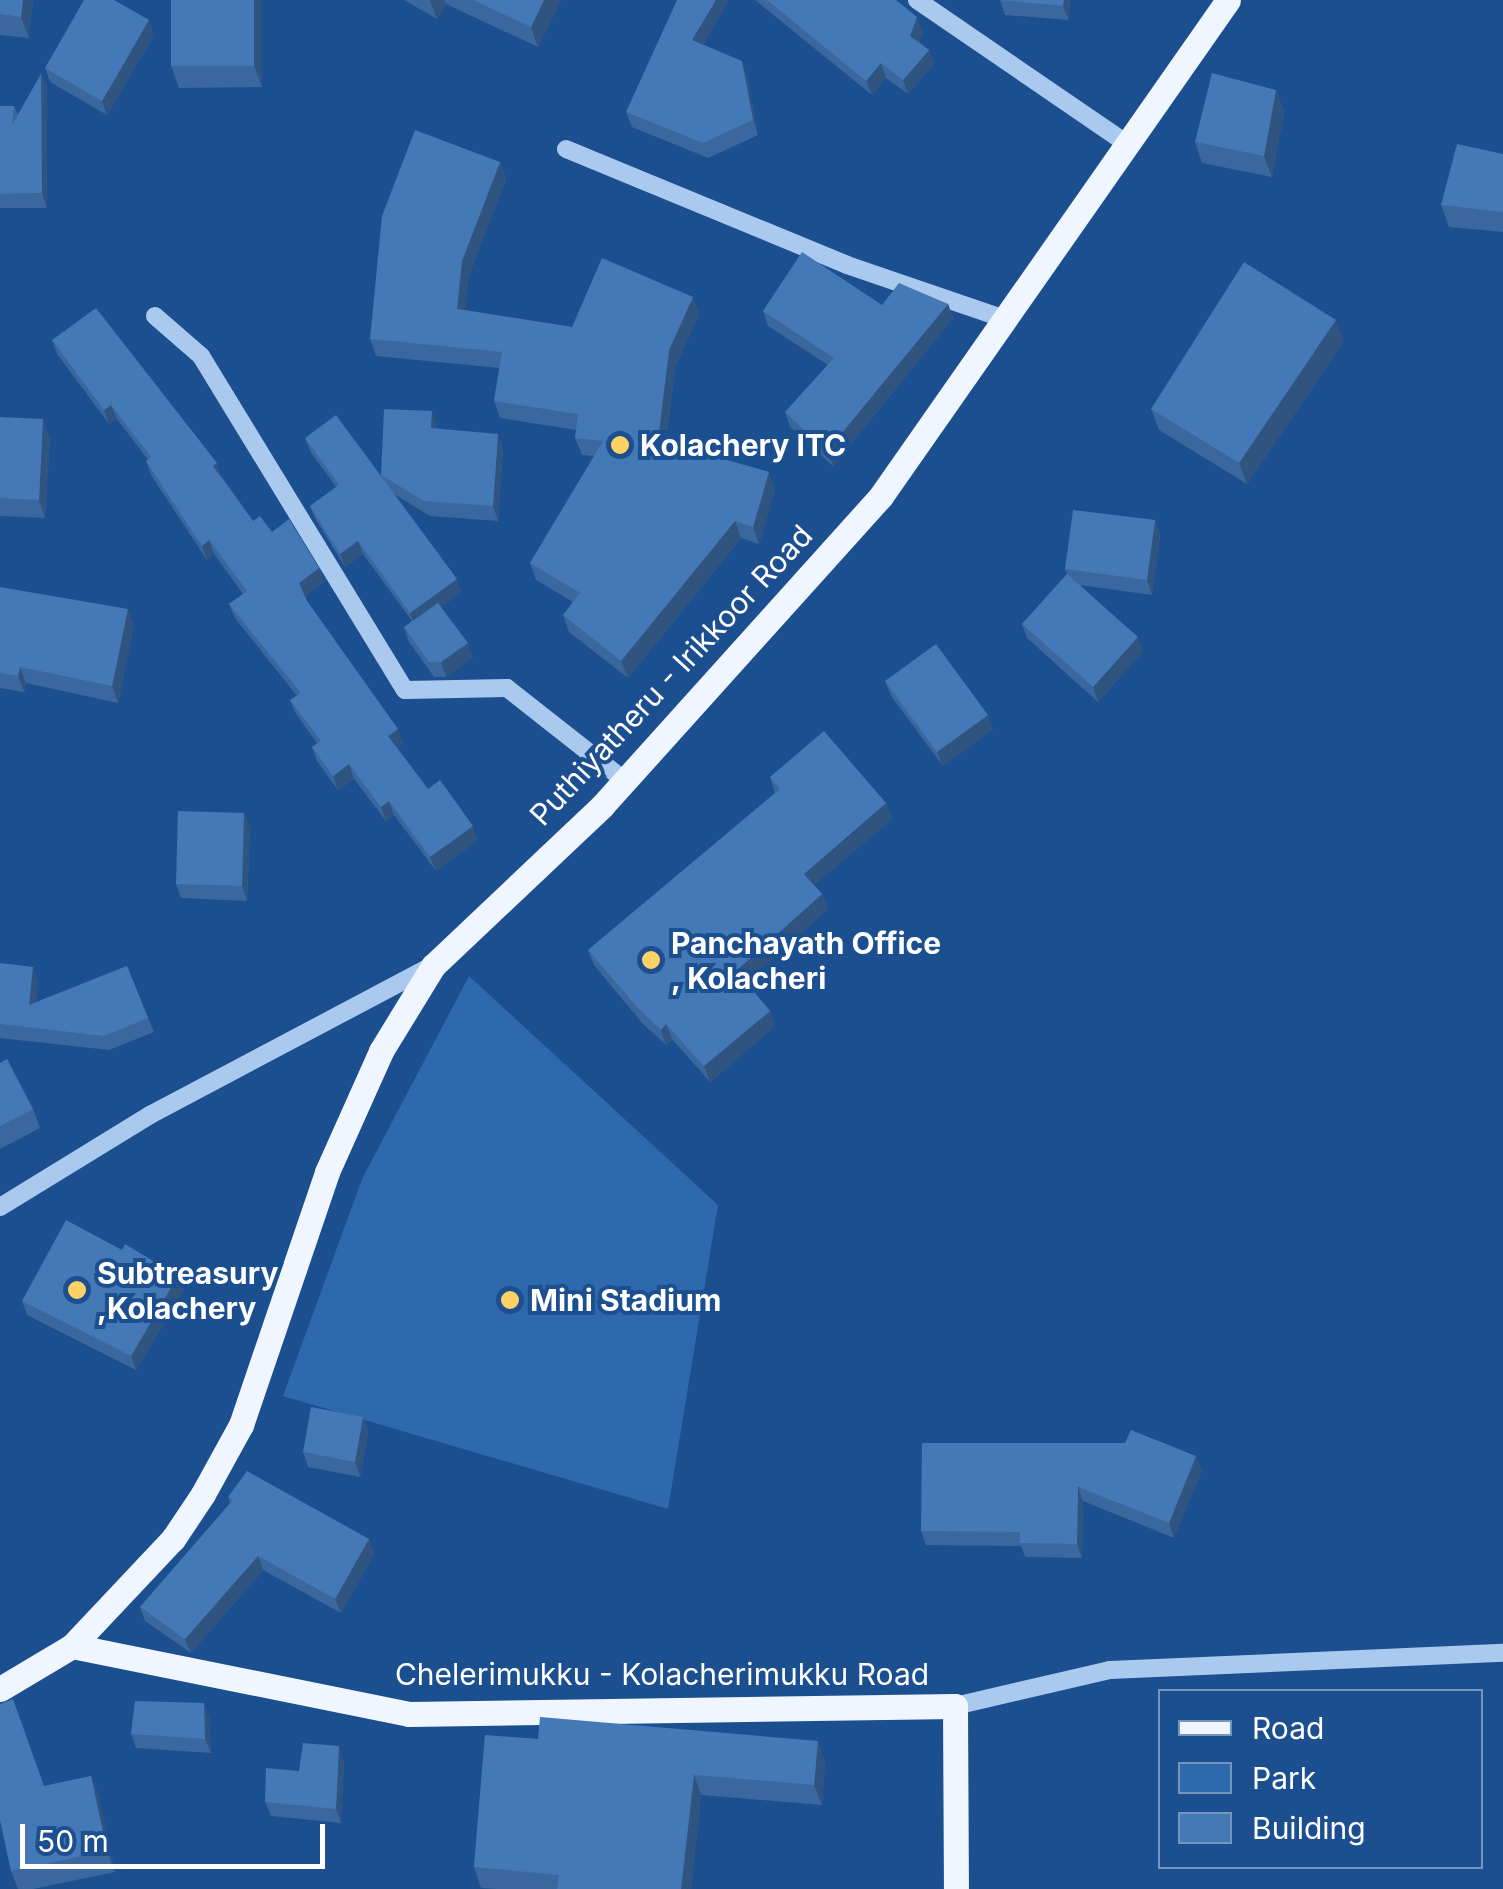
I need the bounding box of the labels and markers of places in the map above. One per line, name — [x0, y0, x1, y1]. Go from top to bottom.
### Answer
place label: Kolachery ITC — [640, 427, 846, 463]
marker: Kolachery ITC — [609, 434, 631, 456]
place label: Panchayath Office , Kolacheri — [671, 925, 941, 996]
marker: Panchayath Office , Kolacheri — [640, 949, 662, 971]
place label: Subtreasury ,Kolachery — [97, 1255, 279, 1326]
marker: Subtreasury ,Kolachery — [66, 1279, 88, 1301]
place label: Mini Stadium — [530, 1282, 721, 1318]
marker: Mini Stadium — [499, 1289, 521, 1311]

